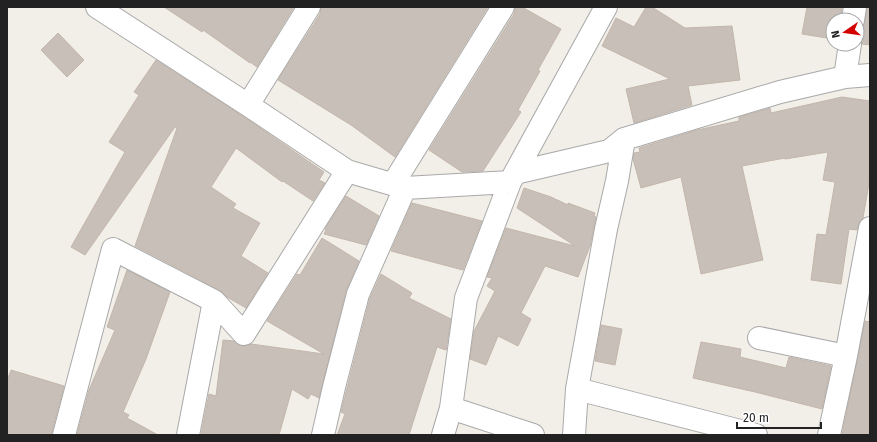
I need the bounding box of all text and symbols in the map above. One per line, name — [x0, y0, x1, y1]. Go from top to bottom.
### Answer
north arrow — [825, 12, 865, 52]
text: N — [829, 29, 843, 39]
scale bar — [737, 404, 821, 430]
text: 20 m — [743, 411, 769, 425]

